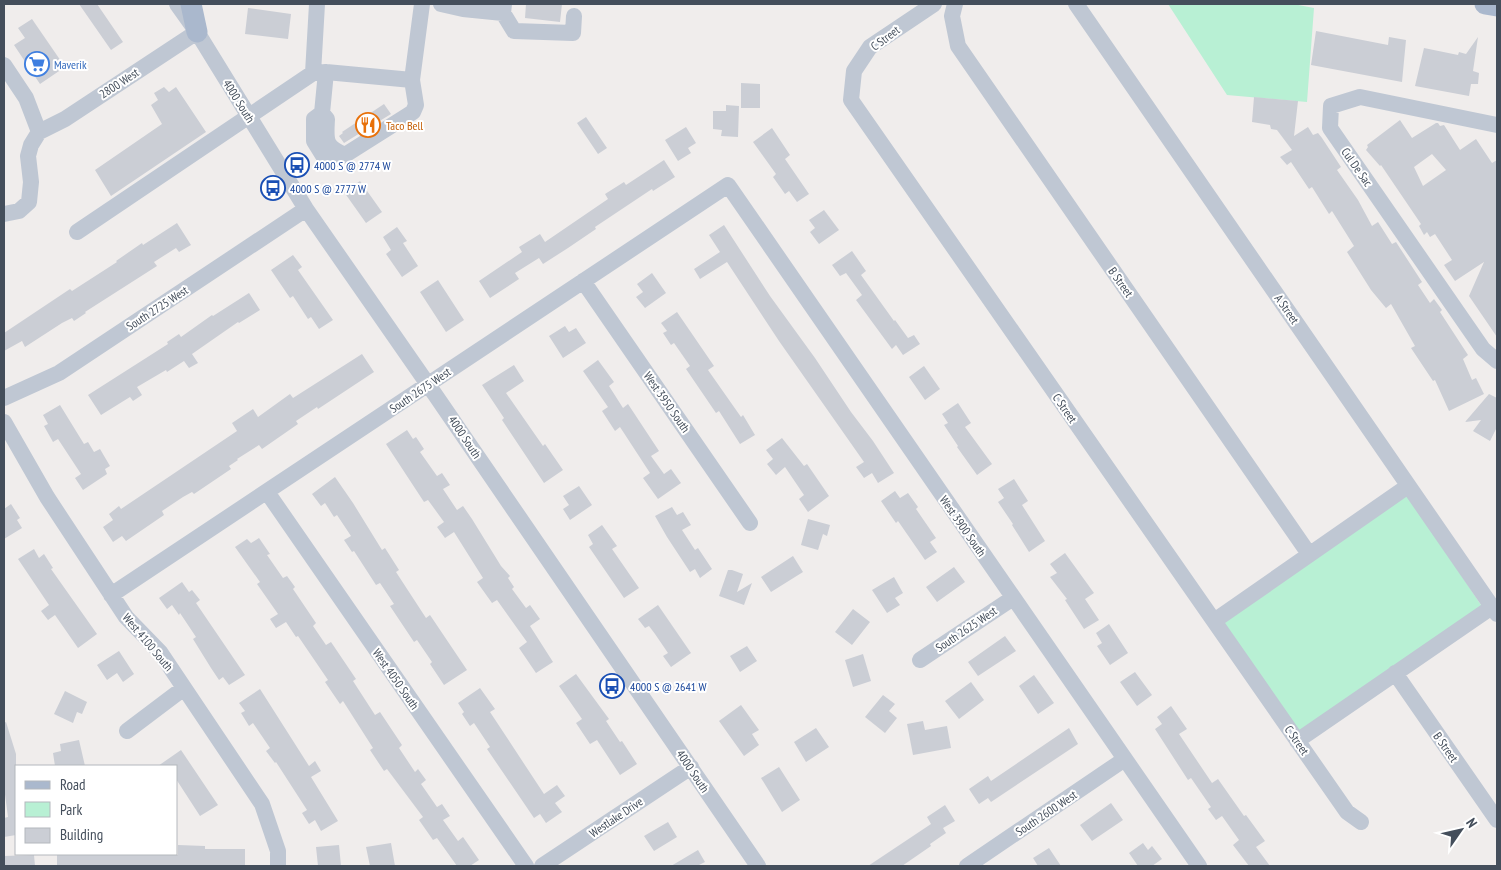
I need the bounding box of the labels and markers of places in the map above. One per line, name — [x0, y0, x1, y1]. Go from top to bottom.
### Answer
supermarket icon: Maverik — [24, 51, 50, 77]
place label: Maverik — [54, 57, 87, 72]
restaurant icon: Taco Bell — [355, 112, 381, 138]
place label: Taco Bell — [386, 118, 423, 133]
bus stop icon: 4000 S @ 2774 W — [284, 152, 310, 178]
place label: 4000 S @ 2774 W — [314, 158, 391, 173]
bus stop icon: 4000 S @ 2777 W — [260, 175, 286, 201]
place label: 4000 S @ 2777 W — [290, 181, 366, 196]
bus stop icon: 4000 S @ 2641 W — [599, 673, 625, 699]
place label: 4000 S @ 2641 W — [630, 679, 707, 694]

